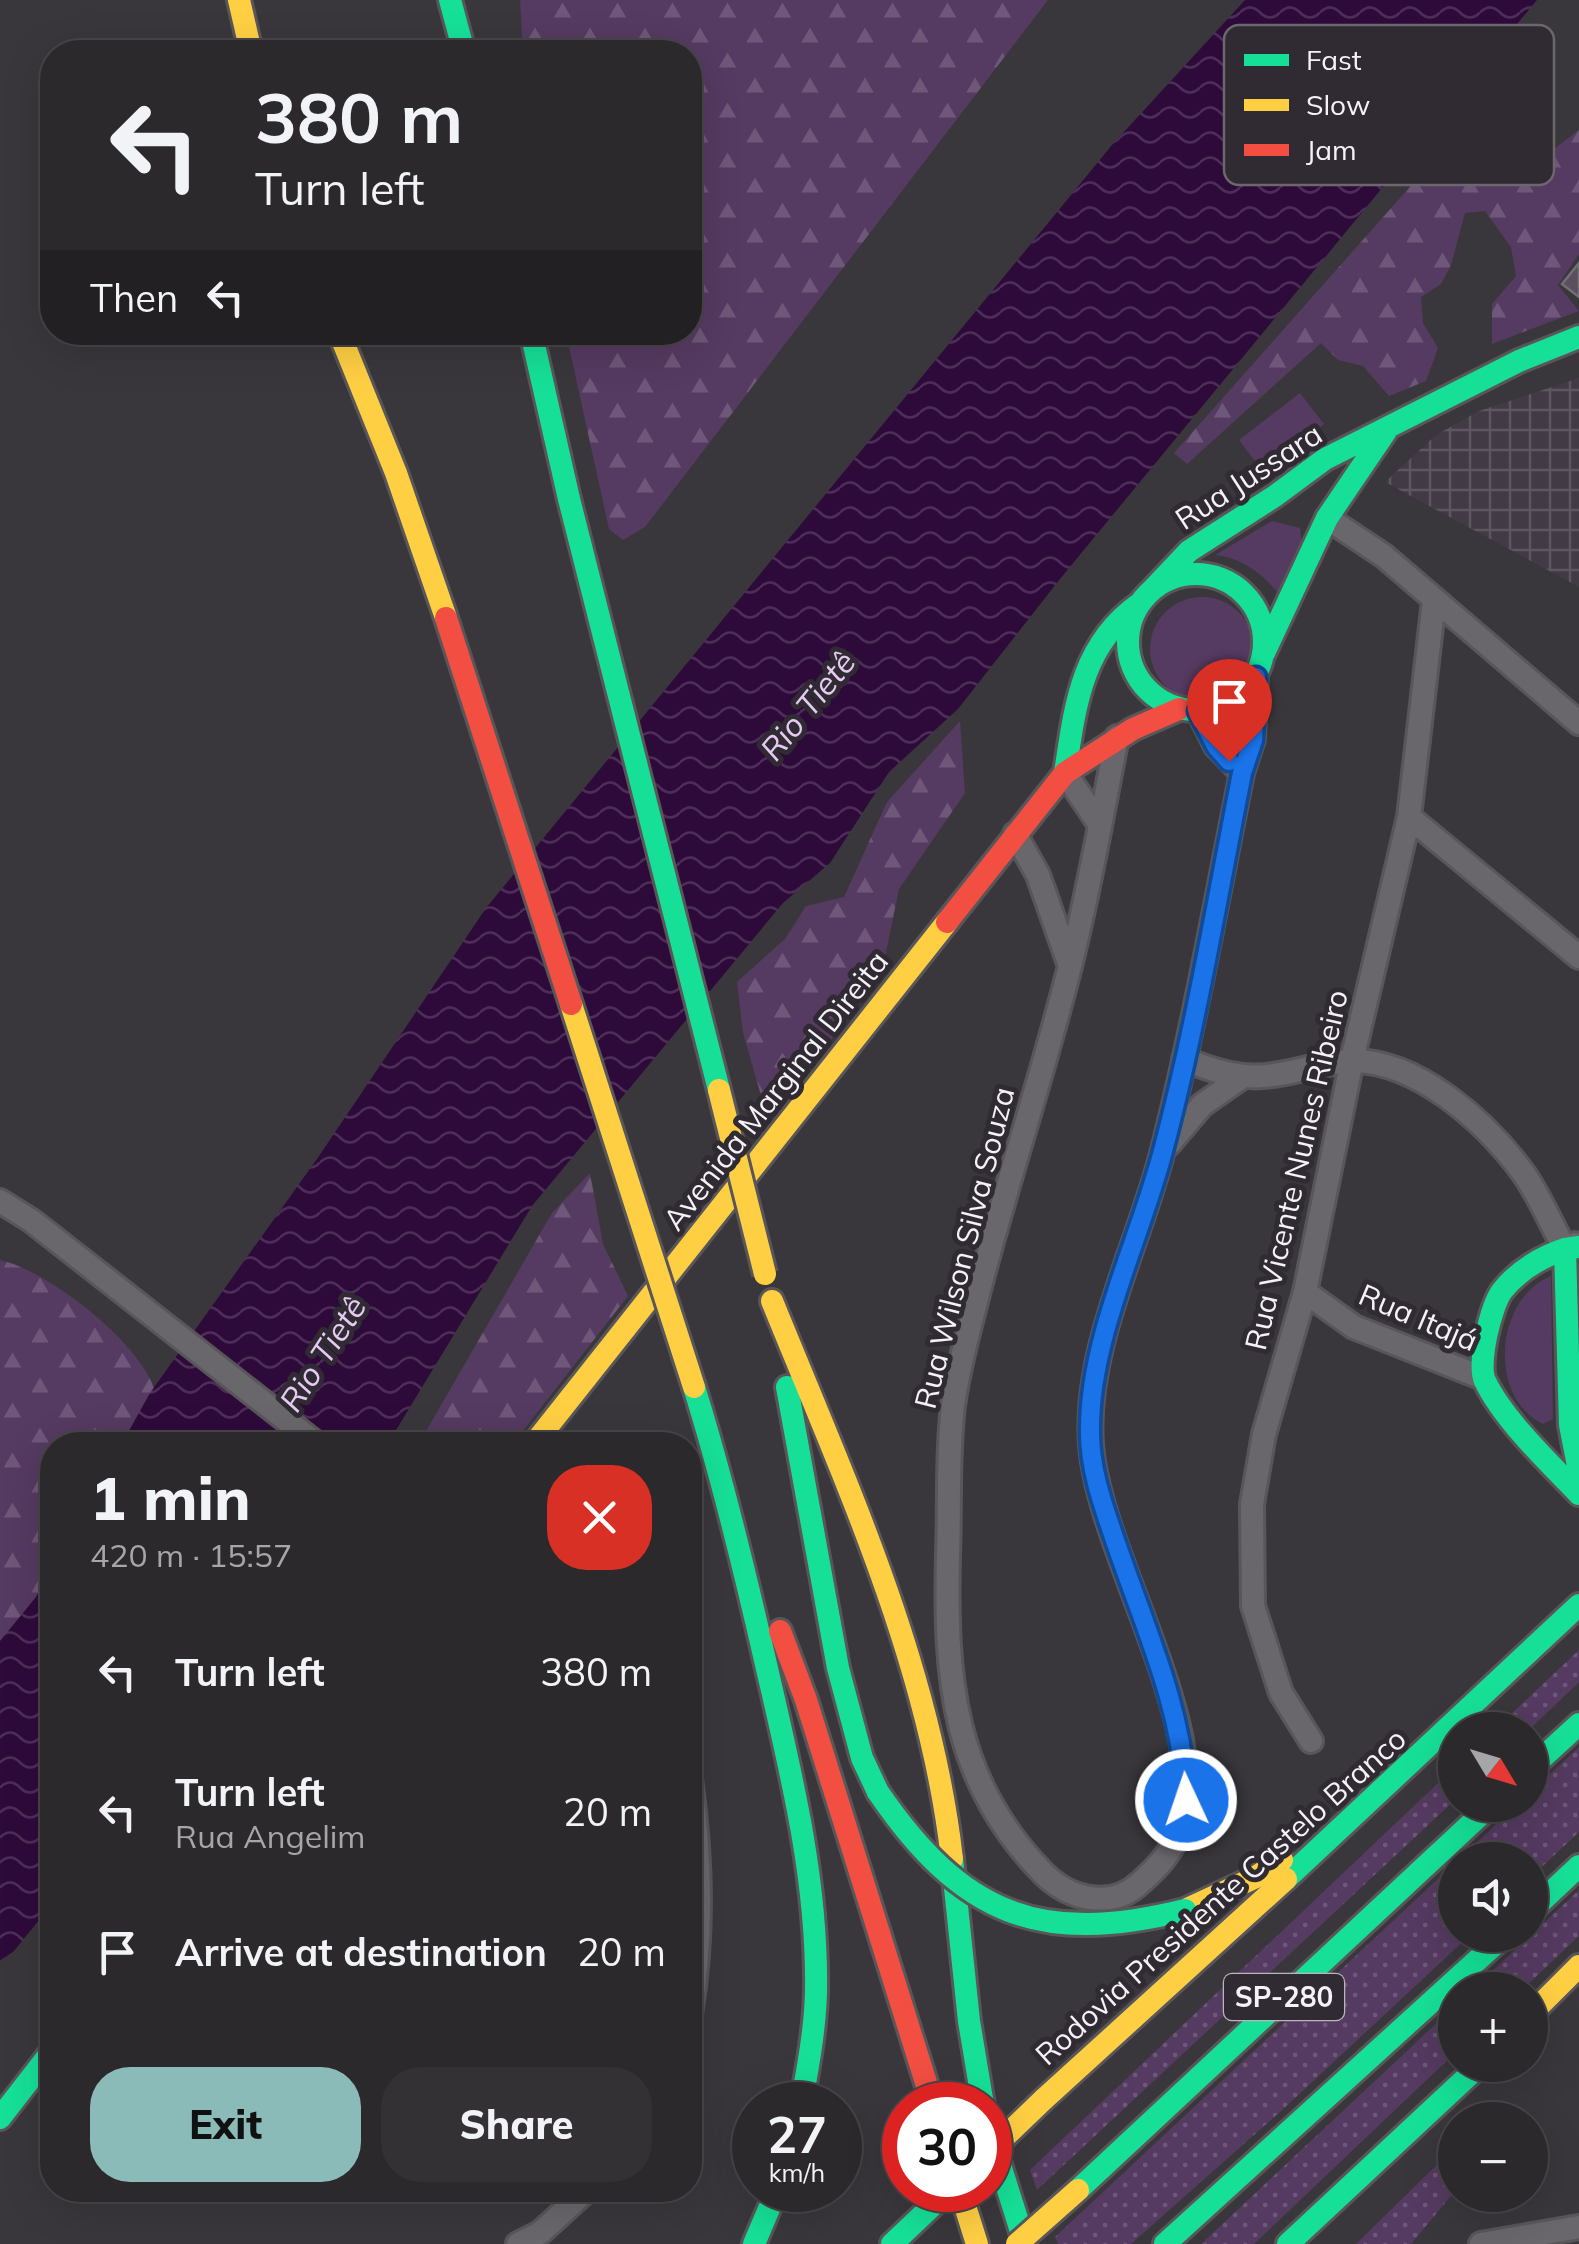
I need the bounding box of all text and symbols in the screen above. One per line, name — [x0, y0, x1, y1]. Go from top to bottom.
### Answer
legend — [1224, 25, 1554, 185]
text: Fast — [1306, 42, 1362, 77]
text: 380 m — [255, 73, 463, 161]
icon: left — [90, 80, 220, 210]
text: Slow — [1306, 87, 1370, 122]
text: Jam — [1306, 132, 1357, 167]
text: Turn left — [255, 160, 424, 216]
icon: left — [198, 270, 253, 325]
text: Then — [90, 274, 178, 322]
street label: Rua Jussara — [1168, 415, 1329, 538]
water label: Rio Tietê — [751, 643, 863, 768]
pin — [1187, 659, 1272, 762]
icon: arrive — [1202, 674, 1257, 729]
street label: Avenida Marginal Direita — [654, 943, 896, 1238]
street label: Rua Vicente Nunes Ribeiro — [1236, 986, 1356, 1354]
street label: Rua Wilson Silva Souza — [906, 1083, 1022, 1412]
street label: Rua Itajá — [1353, 1275, 1483, 1359]
water label: Rio Tietê — [270, 1288, 374, 1419]
text: 1 min — [90, 1460, 251, 1535]
button: close — [547, 1465, 652, 1570]
text: 420 m · 15:57 — [90, 1535, 292, 1575]
icon: left — [90, 1645, 145, 1700]
text: Turn left — [175, 1648, 325, 1696]
text: 380 m — [540, 1648, 652, 1696]
north arrow — [1438, 1712, 1548, 1822]
map controls — [1438, 1712, 1548, 2212]
street label: Rodovia Presidente Castelo Branco — [1027, 1720, 1414, 2073]
position arrow — [1134, 1748, 1238, 1852]
text: Turn left — [175, 1768, 325, 1816]
icon: left — [90, 1785, 145, 1840]
text: 20 m — [563, 1788, 652, 1836]
text: Rua Angelim — [175, 1816, 365, 1856]
button: sound — [1438, 1842, 1548, 1952]
icon: arrive — [90, 1925, 145, 1980]
text: Arrive at destination — [175, 1928, 547, 1976]
text: 20 m — [577, 1928, 666, 1976]
button: + — [1438, 1972, 1548, 2082]
road number: SP-280 — [1224, 1974, 1344, 2020]
button: Exit — [90, 2067, 361, 2182]
button: Share — [381, 2067, 652, 2182]
speed limit sign: 30 — [882, 2082, 1012, 2212]
button: − — [1438, 2102, 1548, 2212]
text: 27 — [767, 2103, 827, 2166]
text: km/h — [769, 2157, 825, 2188]

